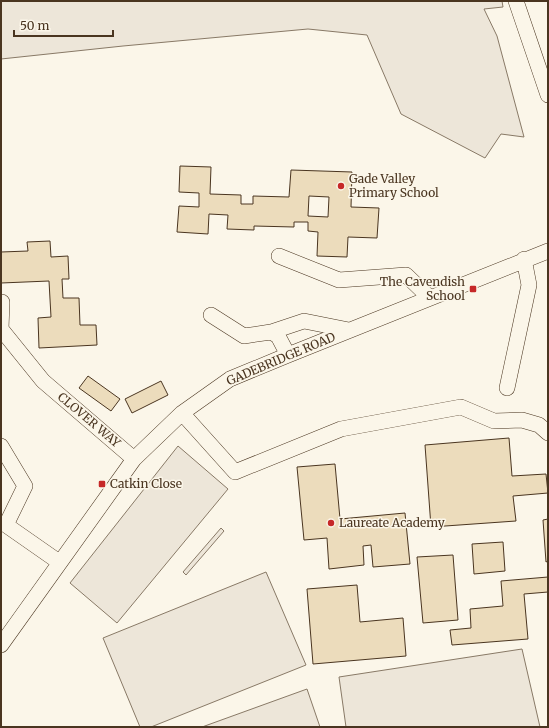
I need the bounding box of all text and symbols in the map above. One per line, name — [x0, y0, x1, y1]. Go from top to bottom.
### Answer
scale bar — [14, 12, 113, 38]
text: 50 m — [20, 18, 49, 33]
place label: Gade Valley Primary School — [349, 171, 439, 200]
marker: Gade Valley Primary School — [336, 181, 346, 191]
place label: The Cavendish School — [380, 274, 465, 303]
marker: The Cavendish School — [468, 284, 478, 294]
street label: GADEBRIDGE ROAD — [224, 329, 338, 388]
street label: CLOVER WAY — [55, 389, 124, 450]
place label: Catkin Close — [110, 476, 182, 491]
marker: Catkin Close — [97, 479, 107, 489]
place label: Laureate Academy — [339, 515, 445, 530]
marker: Laureate Academy — [326, 518, 336, 528]

